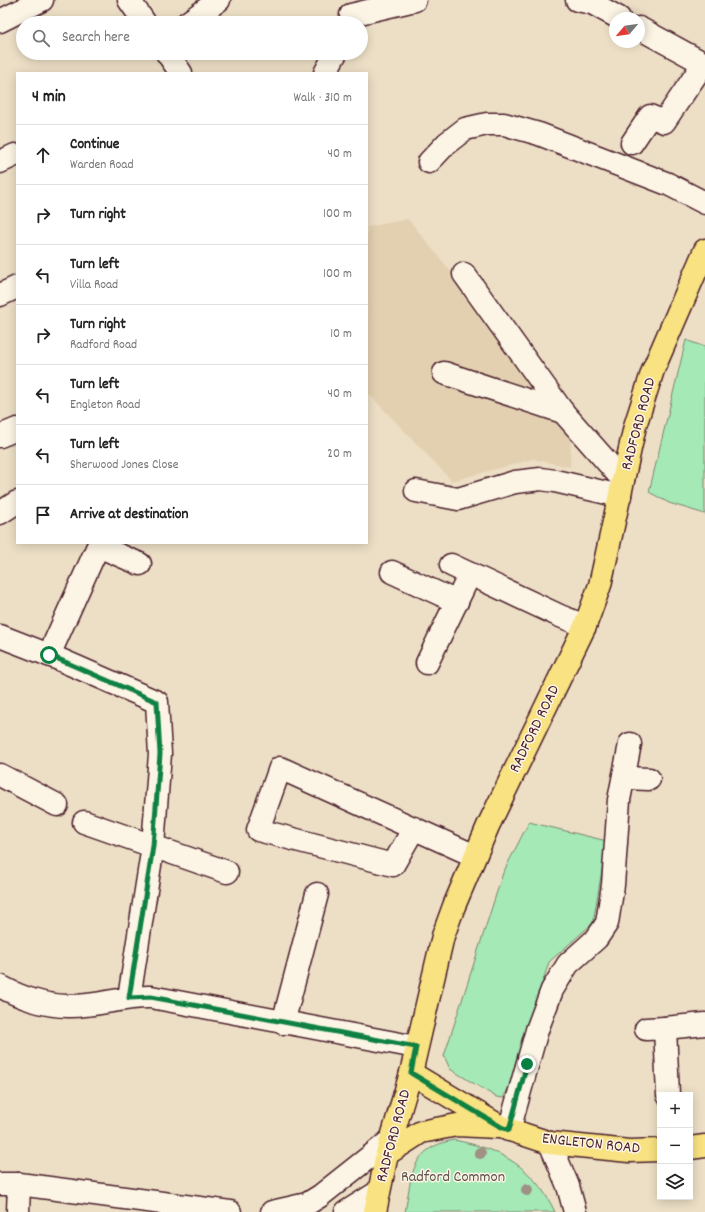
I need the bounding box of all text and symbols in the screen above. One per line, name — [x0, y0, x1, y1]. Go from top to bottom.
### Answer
north arrow — [609, 12, 645, 48]
search box — [16, 16, 368, 60]
icon: search — [30, 27, 52, 49]
text: Search here — [62, 27, 130, 49]
text: 4 min — [32, 86, 66, 110]
text: Walk · 310 m — [293, 89, 352, 108]
text: Continue — [70, 134, 119, 156]
icon: ahead — [32, 144, 54, 166]
text: 40 m — [328, 145, 352, 164]
text: Warden Road — [70, 156, 134, 175]
icon: right — [32, 204, 54, 226]
text: Turn right — [70, 204, 126, 226]
text: 100 m — [323, 205, 352, 224]
text: Turn left — [70, 254, 119, 276]
icon: left — [32, 264, 54, 286]
text: 100 m — [323, 265, 352, 284]
text: Villa Road — [70, 276, 118, 295]
text: Turn right — [70, 314, 126, 336]
icon: right — [32, 324, 54, 346]
text: 10 m — [330, 325, 352, 344]
text: Radford Road — [70, 336, 137, 355]
text: Turn left — [70, 374, 119, 396]
street label: RADFORD ROAD — [616, 375, 662, 473]
icon: left — [32, 384, 54, 406]
text: 40 m — [328, 385, 352, 404]
text: Engleton Road — [70, 396, 140, 415]
text: Turn left — [70, 434, 119, 456]
icon: left — [32, 444, 54, 466]
text: 20 m — [327, 445, 352, 464]
text: Sherwood Jones Close — [70, 456, 178, 475]
icon: arrive — [32, 504, 54, 526]
text: Arrive at destination — [70, 504, 188, 526]
route start — [40, 646, 58, 664]
street label: RADFORD ROAD — [504, 681, 566, 777]
route end — [518, 1055, 536, 1073]
street label: RADFORD ROAD — [371, 1087, 417, 1185]
map controls — [657, 1092, 693, 1200]
button: + — [657, 1092, 693, 1128]
street label: ENGLETON ROAD — [541, 1127, 641, 1161]
button: − — [657, 1128, 693, 1164]
button: layers — [657, 1164, 693, 1200]
park label: Radford Common — [401, 1166, 505, 1189]

